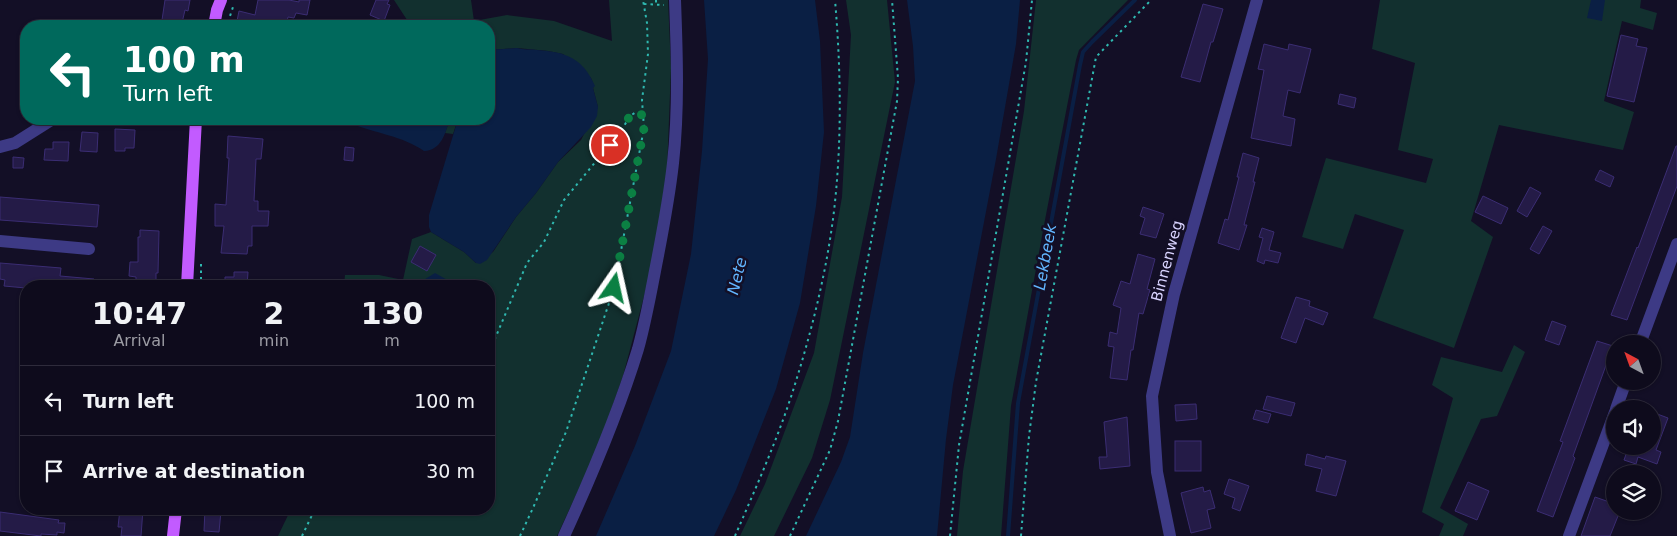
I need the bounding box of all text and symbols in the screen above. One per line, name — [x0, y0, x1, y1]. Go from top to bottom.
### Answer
icon: left — [40, 40, 105, 105]
text: 100 m — [123, 40, 245, 80]
text: Turn left — [123, 81, 212, 106]
pin — [589, 124, 631, 166]
icon: arrive — [596, 131, 624, 159]
street label: Binnenweg — [1148, 218, 1186, 304]
water label: Lekbeek — [1030, 222, 1060, 292]
water label: Nete — [723, 255, 751, 297]
position arrow — [587, 261, 639, 313]
text: 10:47 — [92, 296, 187, 331]
text: 2 — [263, 296, 284, 331]
text: 130 — [361, 296, 423, 331]
text: Arrival — [113, 331, 165, 350]
text: min — [259, 331, 289, 350]
text: m — [384, 331, 400, 350]
north arrow — [1606, 335, 1661, 390]
map controls — [1606, 335, 1661, 520]
icon: left — [40, 387, 68, 415]
text: Turn left — [83, 390, 174, 412]
text: 100 m — [414, 390, 475, 412]
button: sound — [1606, 400, 1661, 455]
icon: arrive — [40, 457, 68, 485]
text: Arrive at destination — [83, 460, 305, 482]
text: 30 m — [426, 460, 475, 482]
button: layers — [1606, 465, 1661, 520]

